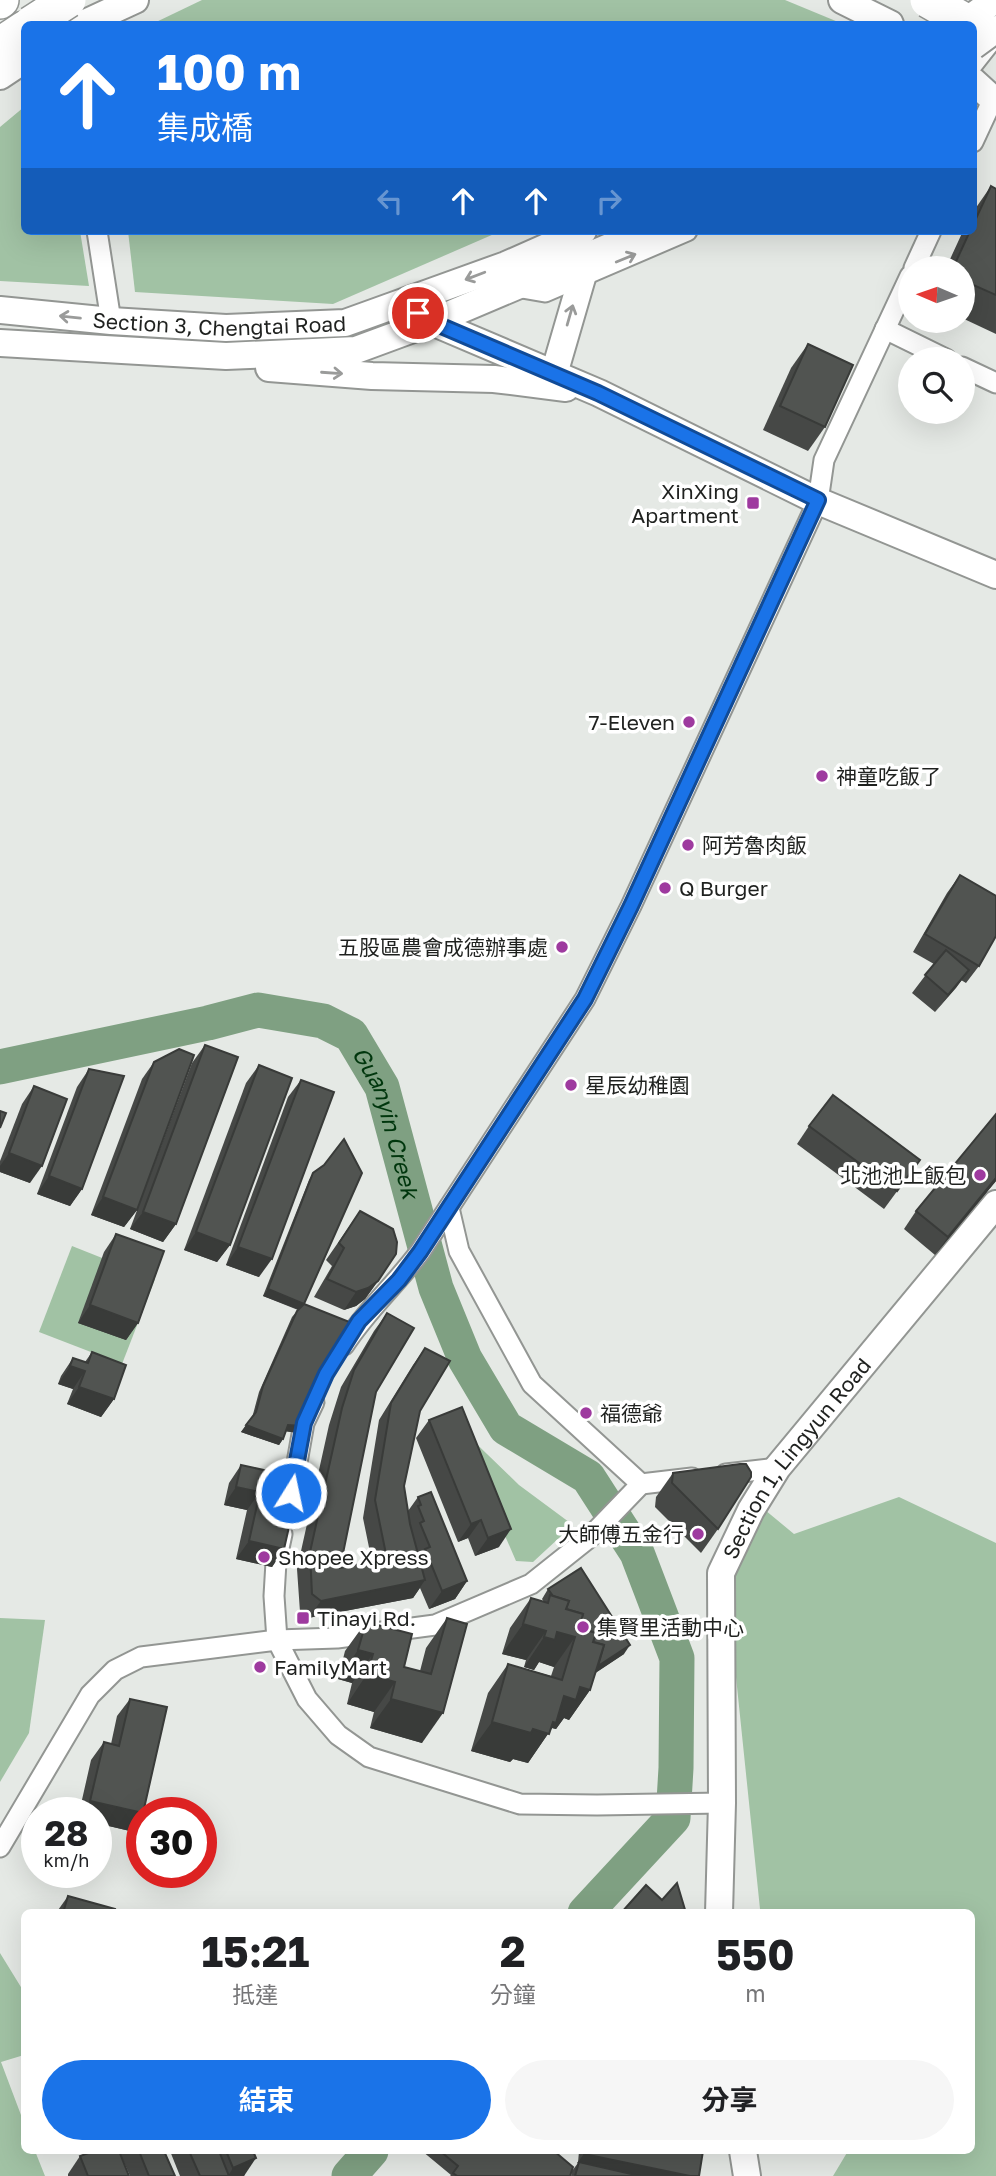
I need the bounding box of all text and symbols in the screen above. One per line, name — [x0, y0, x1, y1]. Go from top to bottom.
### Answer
text: 100 m — [157, 42, 301, 101]
icon: ahead — [42, 49, 133, 140]
text: 集成橋 — [157, 108, 253, 146]
icon: left — [371, 182, 409, 220]
icon: ahead — [444, 182, 482, 220]
icon: ahead — [517, 182, 555, 220]
icon: right — [590, 182, 628, 220]
one-way arrow — [615, 251, 636, 264]
north arrow — [898, 256, 975, 332]
map controls — [898, 256, 975, 424]
one-way arrow — [464, 271, 486, 284]
pin — [388, 283, 448, 343]
icon: arrive — [399, 294, 437, 332]
one-way arrow — [565, 305, 578, 327]
street label: Section 3, Chengtai Road — [91, 306, 347, 341]
one-way arrow — [59, 310, 82, 323]
button: search — [898, 347, 975, 424]
one-way arrow — [320, 367, 343, 380]
place label: XinXing Apartment — [631, 478, 739, 528]
marker: XinXing Apartment — [745, 495, 761, 511]
place label: 7-Eleven — [588, 709, 675, 735]
marker: 7-Eleven — [681, 714, 697, 730]
place label: 神童吃飯了 — [836, 763, 941, 789]
marker: 神童吃飯了 — [814, 768, 830, 784]
place label: 阿芳魯肉飯 — [702, 832, 807, 858]
marker: 阿芳魯肉飯 — [680, 837, 696, 853]
place label: Q Burger — [679, 875, 768, 901]
marker: Q Burger — [657, 880, 673, 896]
place label: 五股區農會成德辦事處 — [338, 934, 548, 960]
marker: 五股區農會成德辦事處 — [554, 939, 570, 955]
water label: Guanyin Creek — [347, 1041, 426, 1204]
place label: 星辰幼稚園 — [585, 1072, 690, 1098]
marker: 星辰幼稚園 — [563, 1077, 579, 1093]
place label: 北池池上飯包 — [840, 1162, 966, 1188]
marker: 北池池上飯包 — [972, 1167, 988, 1183]
street label: Section 1, Lingyun Road — [717, 1352, 876, 1563]
place label: 福德爺 — [600, 1400, 663, 1426]
marker: 福德爺 — [578, 1405, 594, 1421]
position arrow — [254, 1456, 328, 1530]
place label: 大師傅五金行 — [558, 1521, 684, 1547]
marker: 大師傅五金行 — [690, 1526, 706, 1542]
place label: Shopee Xpress — [278, 1544, 429, 1570]
marker: Shopee Xpress — [256, 1549, 272, 1565]
place label: Tinayi Rd. — [317, 1605, 416, 1631]
marker: Tinayi Rd. — [295, 1610, 311, 1626]
place label: 集賢里活動中心 — [597, 1614, 744, 1640]
marker: 集賢里活動中心 — [575, 1619, 591, 1635]
place label: FamilyMart — [274, 1654, 387, 1680]
marker: FamilyMart — [252, 1659, 268, 1675]
speed limit sign: 30 — [126, 1797, 217, 1888]
text: 28 — [45, 1812, 88, 1854]
text: km/h — [44, 1849, 89, 1871]
text: 15:21 — [201, 1926, 309, 1976]
text: 2 — [500, 1926, 526, 1976]
text: 550 — [716, 1929, 795, 1979]
text: m — [745, 1979, 766, 2007]
text: 抵達 — [232, 1980, 278, 2008]
text: 分鐘 — [490, 1980, 536, 2008]
button: 結束 — [42, 2060, 491, 2140]
button: 分享 — [505, 2060, 954, 2140]

